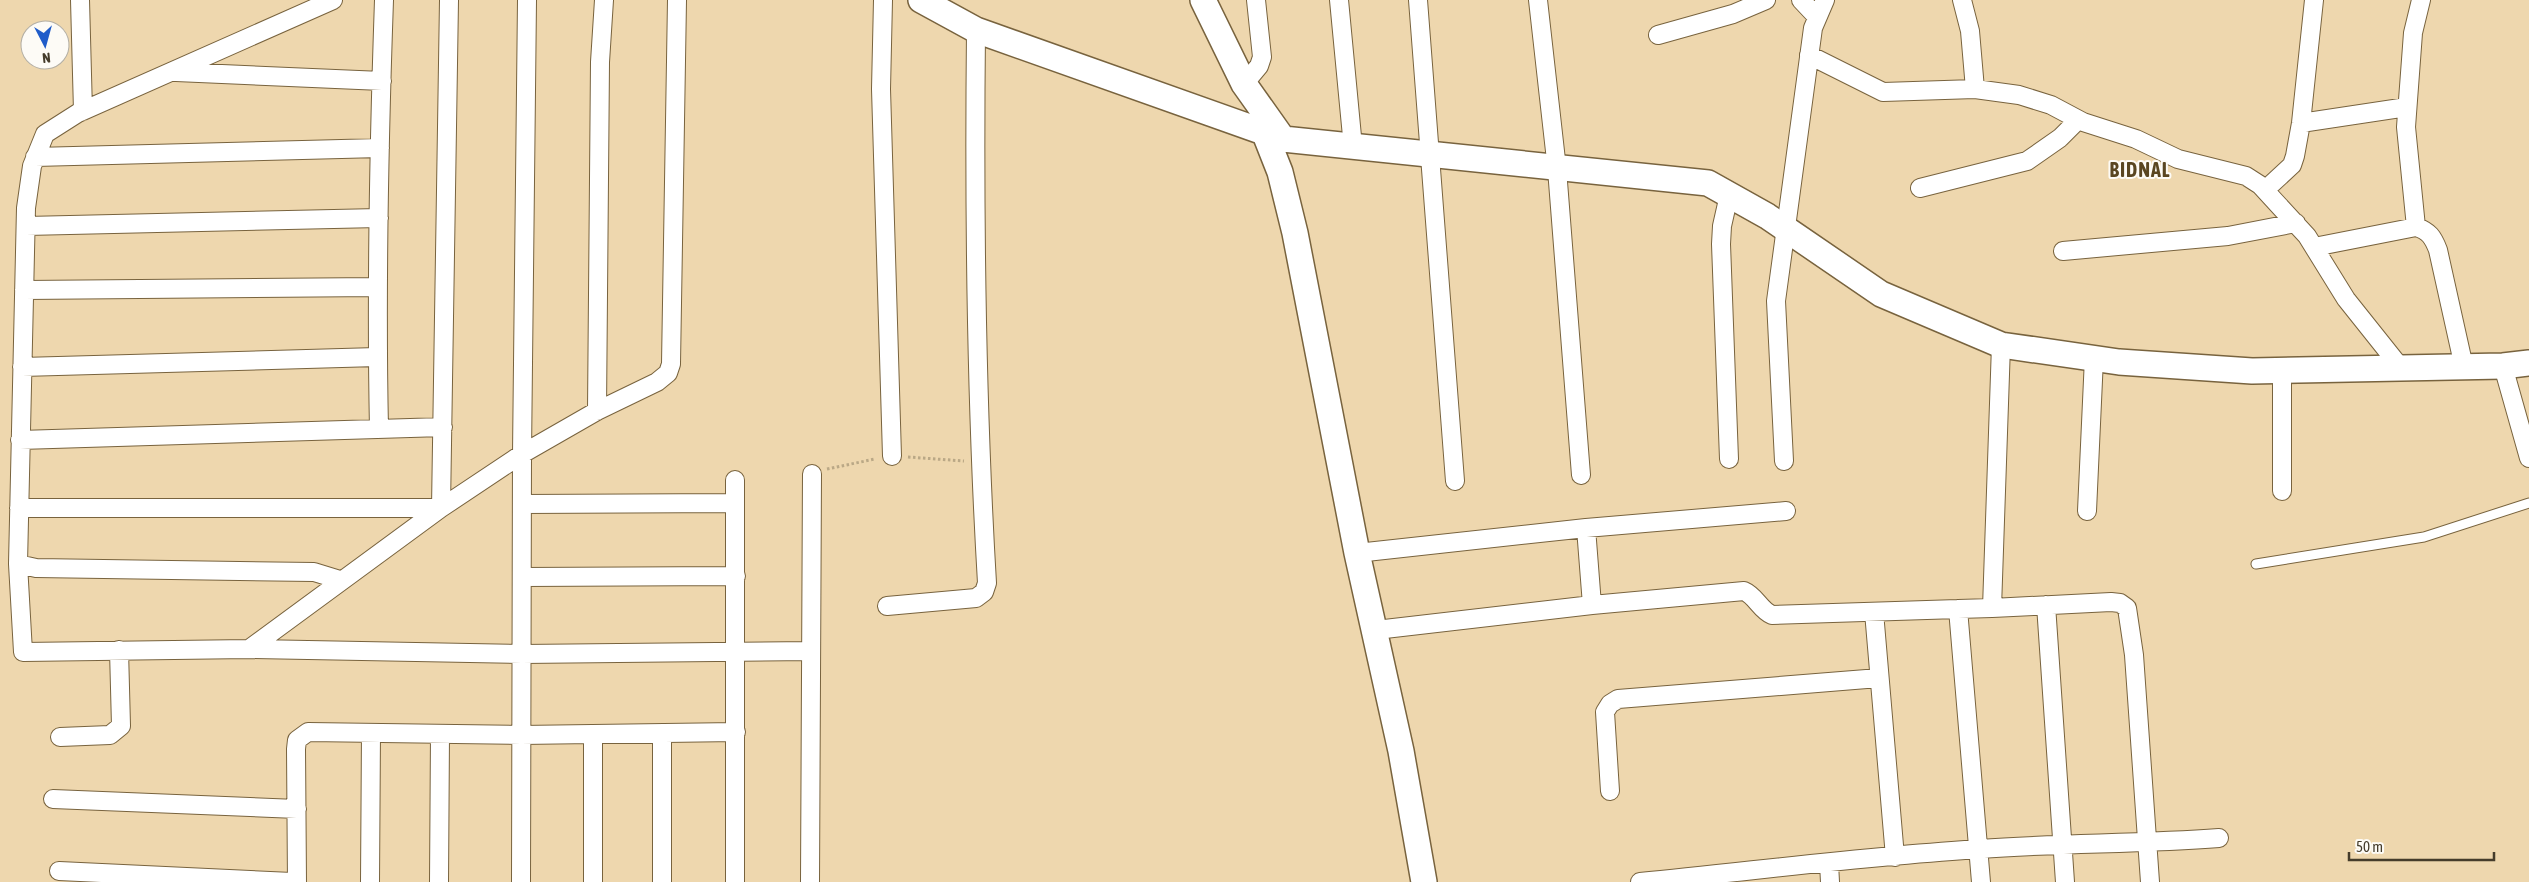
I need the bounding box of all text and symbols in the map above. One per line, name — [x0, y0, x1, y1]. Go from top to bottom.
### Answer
north arrow — [20, 20, 70, 70]
text: N — [41, 50, 51, 66]
district label: BIDNAL — [2109, 158, 2171, 181]
scale bar — [2349, 830, 2494, 862]
text: 50 m — [2356, 838, 2383, 855]

